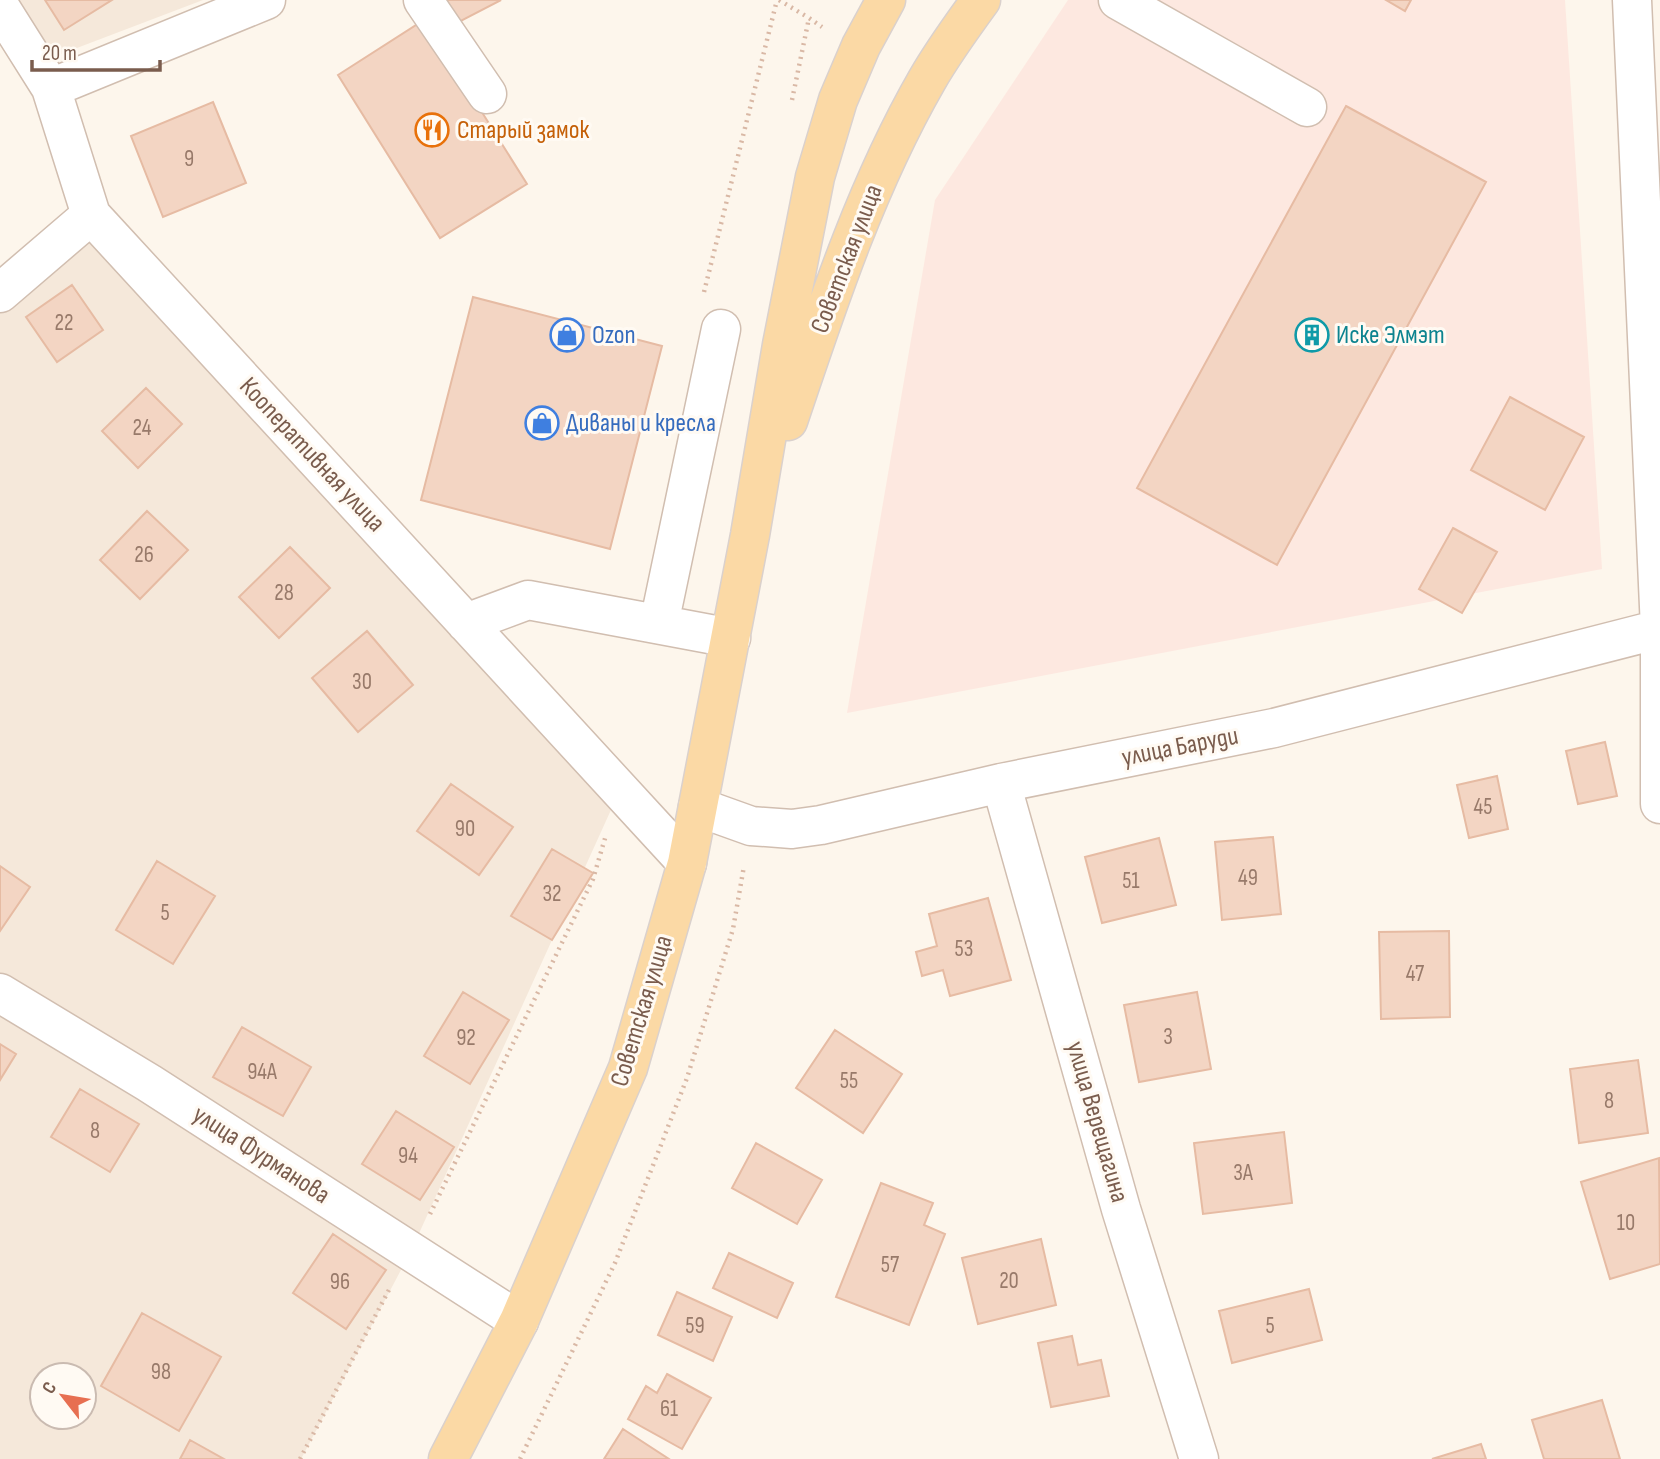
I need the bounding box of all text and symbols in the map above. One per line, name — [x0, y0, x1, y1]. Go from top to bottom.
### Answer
scale bar — [32, 28, 159, 72]
text: 20 m — [42, 41, 77, 66]
restaurant icon: Старый замок — [413, 111, 451, 149]
place label: Старый замок — [457, 115, 590, 146]
house number: 9 — [184, 145, 194, 173]
street label: Советская улица — [805, 180, 889, 338]
house number: 22 — [55, 309, 73, 337]
shop icon: Ozon — [548, 316, 586, 354]
building icon: Иске Элмэт — [1293, 316, 1331, 354]
place label: Ozon — [592, 320, 636, 351]
place label: Иске Элмэт — [1336, 320, 1445, 351]
street label: Кооперативная улица — [233, 371, 391, 539]
shop icon: Диваны и кресла — [523, 404, 561, 442]
place label: Диваны и кресла — [566, 408, 716, 439]
house number: 24 — [133, 414, 152, 442]
house number: 26 — [134, 541, 154, 569]
house number: 28 — [274, 579, 294, 607]
house number: 30 — [352, 668, 372, 696]
street label: улица Баруди — [1119, 721, 1241, 773]
house number: 45 — [1474, 793, 1492, 821]
house number: 90 — [455, 815, 475, 843]
house number: 49 — [1238, 864, 1258, 892]
house number: 51 — [1122, 867, 1140, 895]
house number: 32 — [542, 880, 562, 908]
house number: 5 — [160, 899, 170, 927]
street label: Советская улица — [604, 932, 680, 1090]
house number: 53 — [955, 935, 973, 963]
house number: 47 — [1406, 960, 1424, 988]
house number: 3 — [1163, 1023, 1173, 1051]
house number: 92 — [456, 1024, 476, 1052]
street label: улица Верещагина — [1059, 1038, 1135, 1206]
house number: 94А — [247, 1058, 277, 1086]
house number: 55 — [840, 1067, 858, 1095]
house number: 8 — [1604, 1087, 1614, 1115]
street label: улица Фурманова — [187, 1099, 335, 1211]
house number: 8 — [90, 1117, 100, 1145]
house number: 94 — [398, 1142, 418, 1170]
house number: 3А — [1233, 1159, 1253, 1187]
house number: 10 — [1617, 1209, 1635, 1237]
house number: 57 — [881, 1251, 899, 1279]
house number: 20 — [999, 1267, 1019, 1295]
house number: 96 — [330, 1268, 350, 1296]
house number: 59 — [685, 1312, 705, 1340]
house number: 5 — [1265, 1312, 1275, 1340]
house number: 98 — [151, 1358, 171, 1386]
north arrow — [28, 1361, 98, 1431]
text: С — [37, 1378, 62, 1398]
house number: 61 — [660, 1395, 678, 1423]

